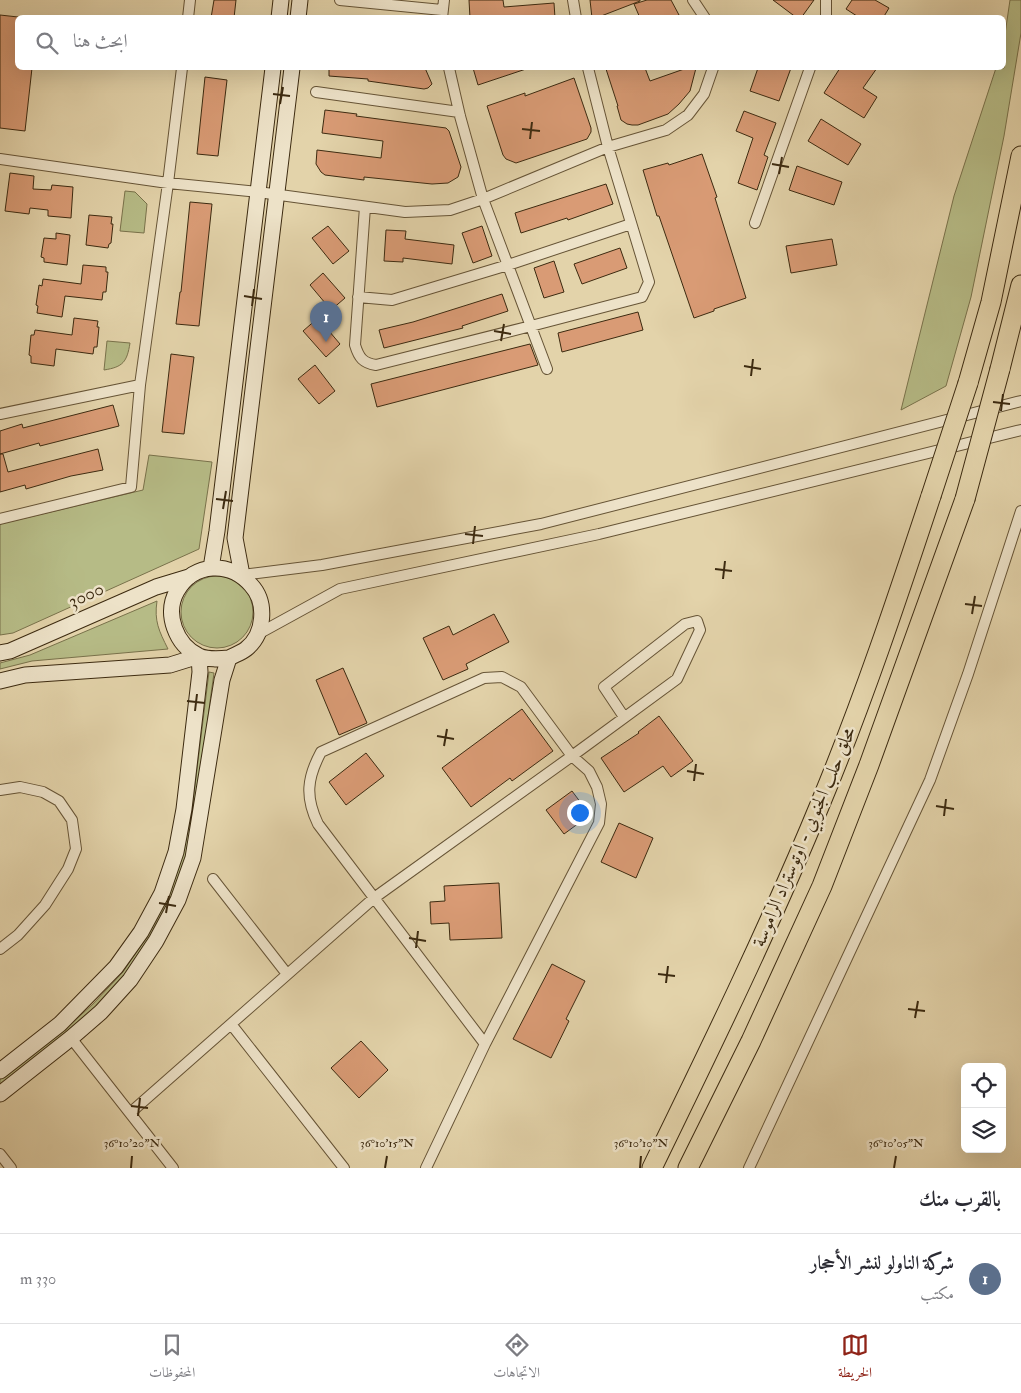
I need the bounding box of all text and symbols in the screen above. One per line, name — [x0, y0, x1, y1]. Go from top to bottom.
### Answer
search box — [15, 15, 1006, 70]
icon: search — [33, 29, 61, 57]
text: ابحث هنا — [73, 29, 128, 53]
pin: 1 — [310, 301, 342, 342]
street label: 3000 — [64, 577, 108, 613]
street label: محلق حلب الجنوبي - اوتوستراد الراموسة — [747, 723, 864, 952]
your location — [567, 800, 593, 826]
map controls — [961, 1063, 1006, 1153]
button: locate — [961, 1063, 1006, 1108]
button: layers — [961, 1108, 1006, 1153]
text: 36°10'20"N — [104, 1136, 161, 1151]
text: 36°10'15"N — [360, 1136, 414, 1151]
text: 36°10'10"N — [614, 1136, 669, 1151]
text: 36°10'05"N — [868, 1136, 924, 1151]
text: بالقرب منك — [919, 1186, 1001, 1213]
text: شركة الناولو لنشر الأحجار — [810, 1251, 954, 1275]
text: 330 m — [20, 1269, 56, 1289]
text: 1 — [982, 1269, 988, 1289]
text: مكتب — [920, 1284, 954, 1304]
tab: المحفوظات — [149, 1331, 195, 1386]
tab: الاتجاهات — [493, 1331, 540, 1386]
tab: الخريطة — [838, 1331, 872, 1386]

